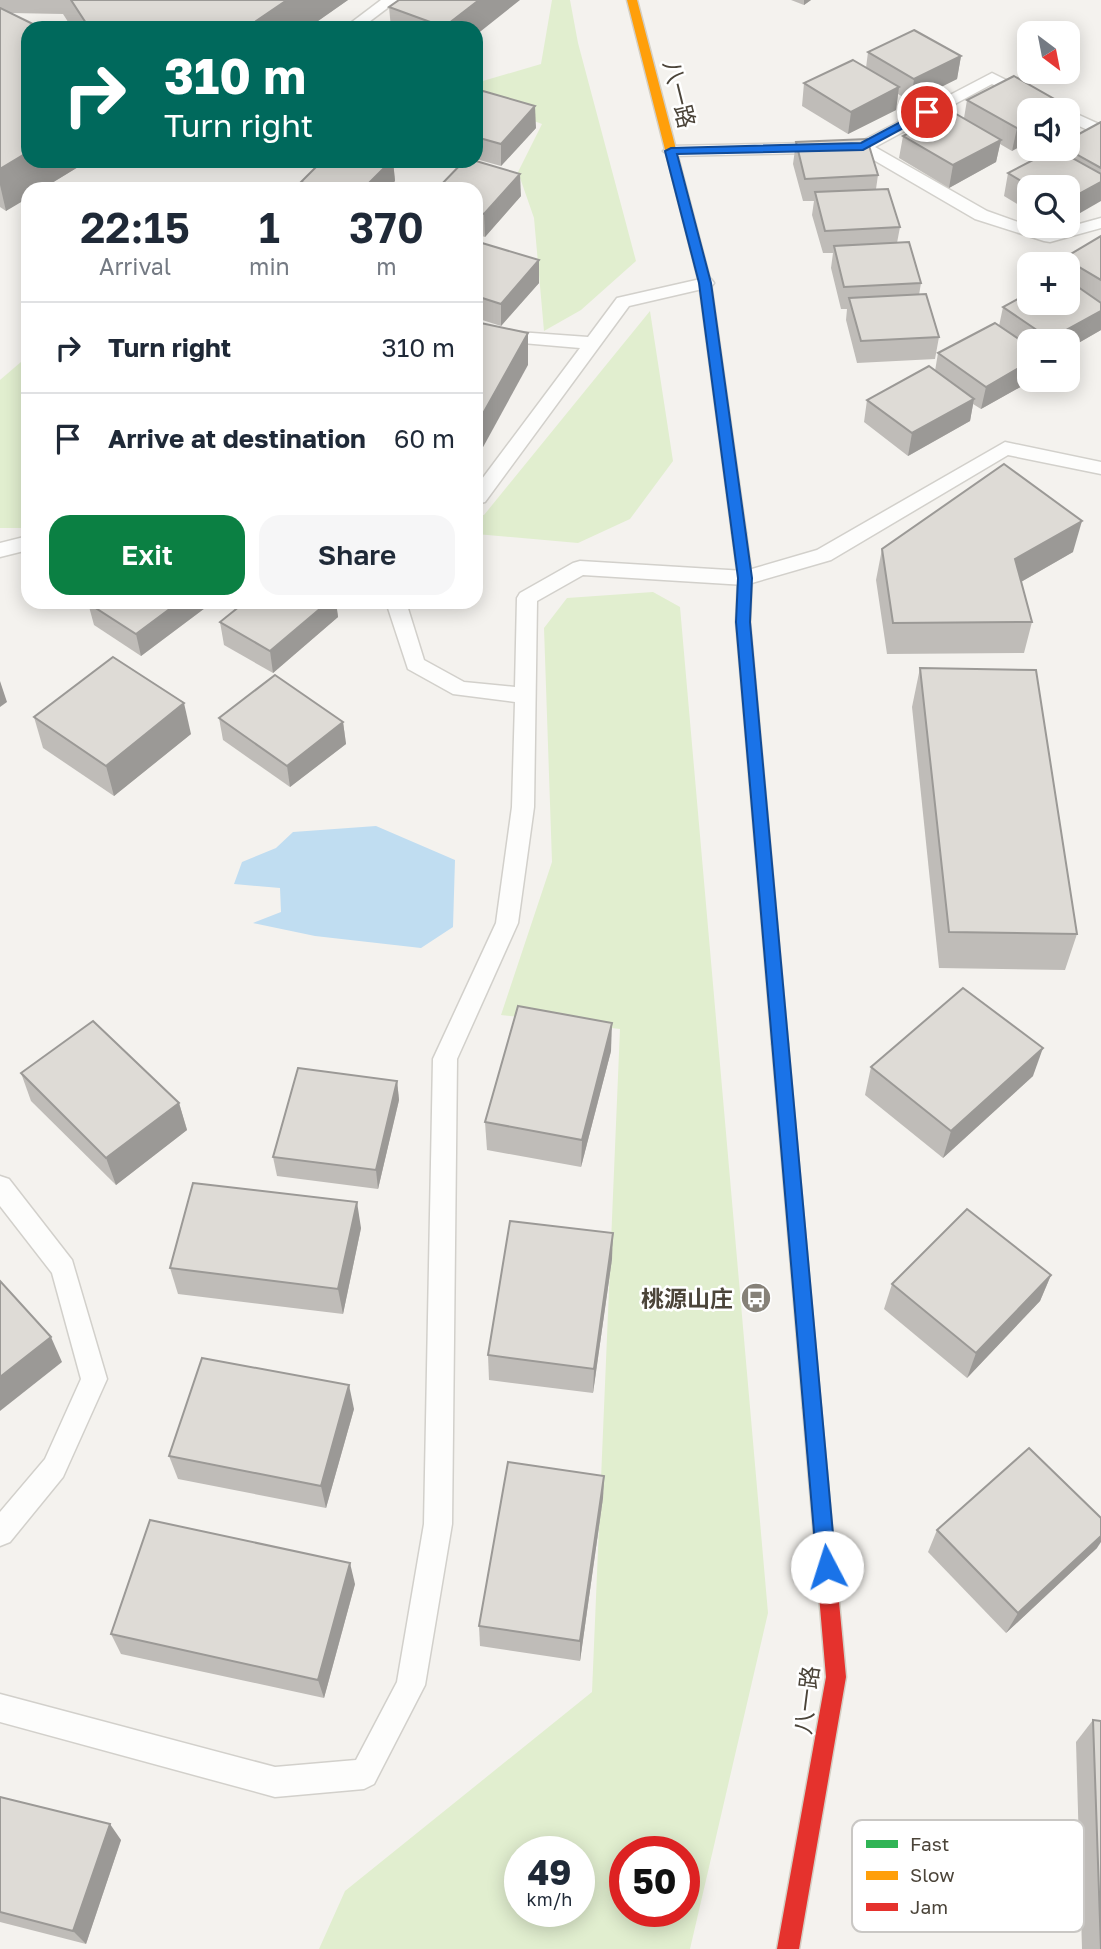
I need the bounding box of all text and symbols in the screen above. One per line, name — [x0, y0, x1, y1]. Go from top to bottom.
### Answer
north arrow — [1017, 21, 1080, 84]
map controls — [1017, 21, 1080, 392]
text: 310 m — [164, 46, 306, 105]
icon: right — [49, 49, 140, 140]
street label: 八一路 — [658, 57, 702, 131]
pin — [897, 82, 957, 142]
icon: arrive — [908, 93, 946, 131]
button: sound — [1017, 98, 1080, 161]
text: Turn right — [164, 106, 313, 144]
button: search — [1017, 175, 1080, 238]
text: 22:15 — [80, 202, 190, 252]
text: 1 — [259, 202, 280, 252]
text: 370 — [349, 202, 424, 252]
text: Arrival — [99, 252, 171, 280]
text: min — [249, 252, 290, 280]
text: m — [376, 252, 397, 280]
button: + — [1017, 252, 1080, 315]
icon: right — [49, 329, 87, 367]
button: − — [1017, 329, 1080, 392]
text: Turn right — [108, 332, 231, 363]
text: 310 m — [382, 332, 455, 363]
icon: arrive — [49, 420, 87, 458]
text: Arrive at destination — [108, 423, 366, 454]
text: 60 m — [394, 423, 455, 454]
button: Exit — [49, 515, 245, 595]
button: Share — [259, 515, 455, 595]
bus stop icon: 桃源山庄 — [739, 1281, 773, 1315]
place label: 桃源山庄 — [641, 1284, 733, 1312]
position arrow — [790, 1530, 864, 1604]
street label: 八一路 — [788, 1664, 824, 1736]
legend — [852, 1820, 1084, 1932]
text: Fast — [910, 1832, 949, 1855]
speed limit sign: 50 — [609, 1836, 700, 1927]
text: 49 — [527, 1851, 572, 1893]
text: Slow — [910, 1863, 955, 1886]
text: km/h — [527, 1888, 572, 1910]
text: Jam — [910, 1895, 948, 1918]

